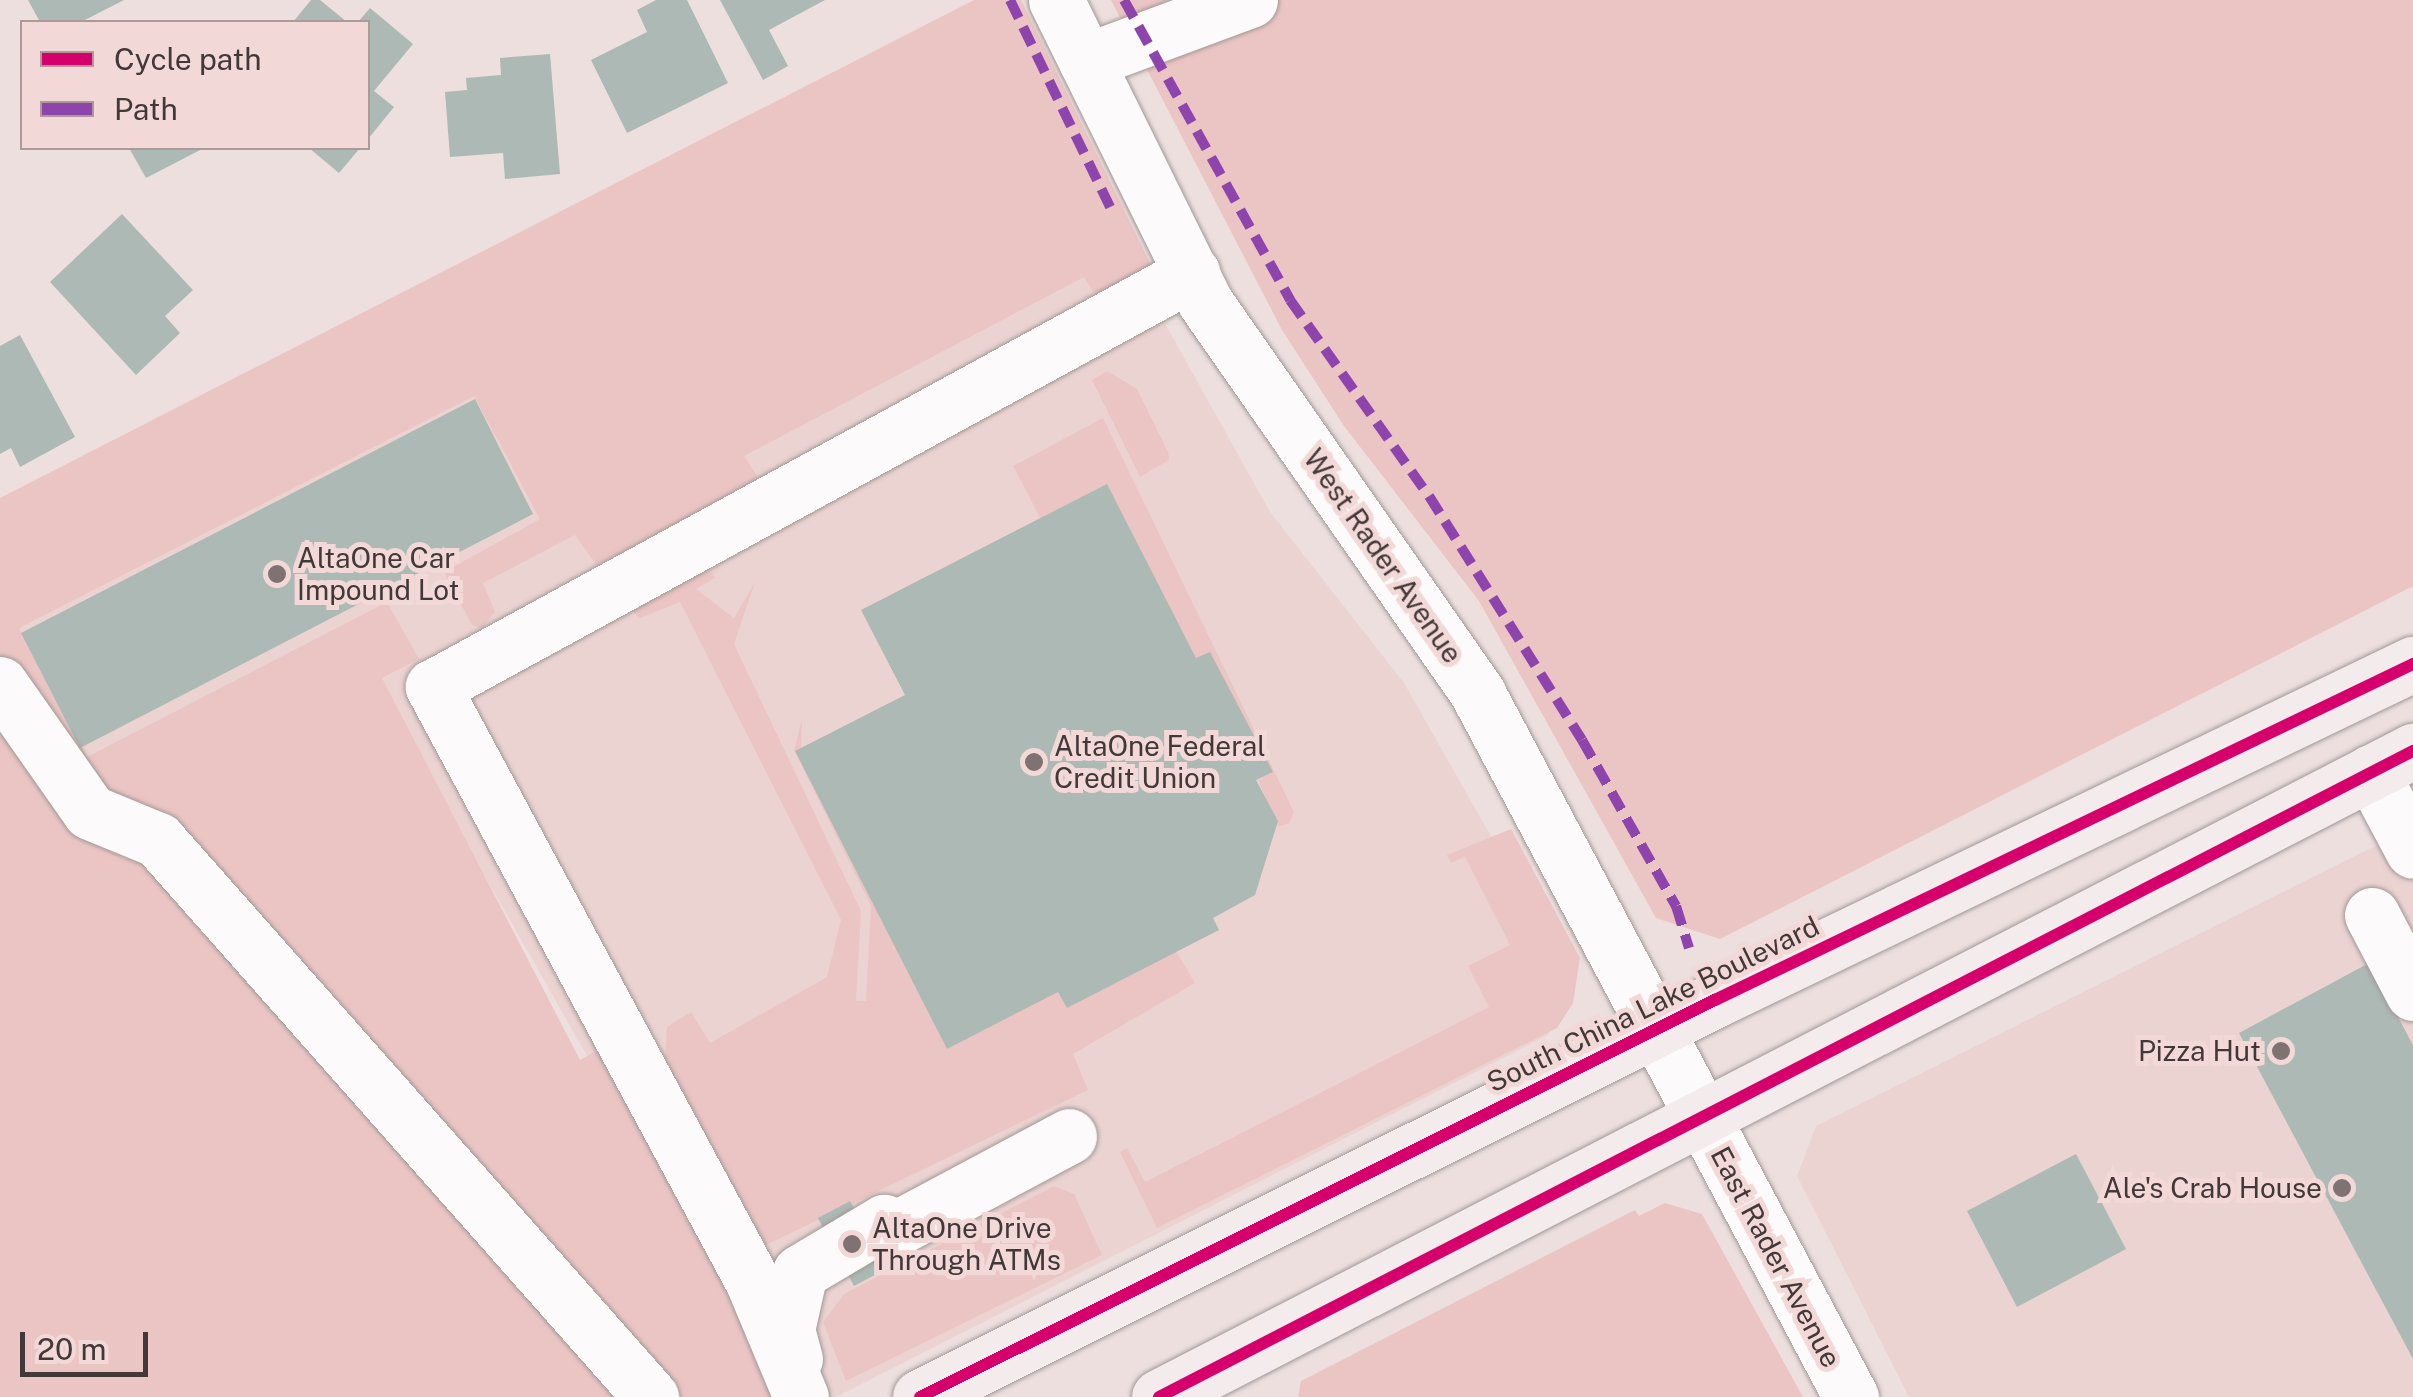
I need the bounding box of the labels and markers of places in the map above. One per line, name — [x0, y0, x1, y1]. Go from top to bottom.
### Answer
place label: AltaOne Car Impound Lot — [297, 541, 459, 607]
marker: AltaOne Car Impound Lot — [266, 563, 288, 585]
place label: AltaOne Federal Credit Union — [1054, 729, 1266, 795]
marker: AltaOne Federal Credit Union — [1023, 751, 1045, 773]
place label: Pizza Hut — [2138, 1034, 2261, 1068]
marker: Pizza Hut — [2270, 1040, 2292, 1062]
place label: Ale's Crab House — [2103, 1171, 2322, 1205]
marker: Ale's Crab House — [2331, 1177, 2353, 1199]
place label: AltaOne Drive Through ATMs — [872, 1211, 1061, 1277]
marker: AltaOne Drive Through ATMs — [841, 1233, 863, 1255]

